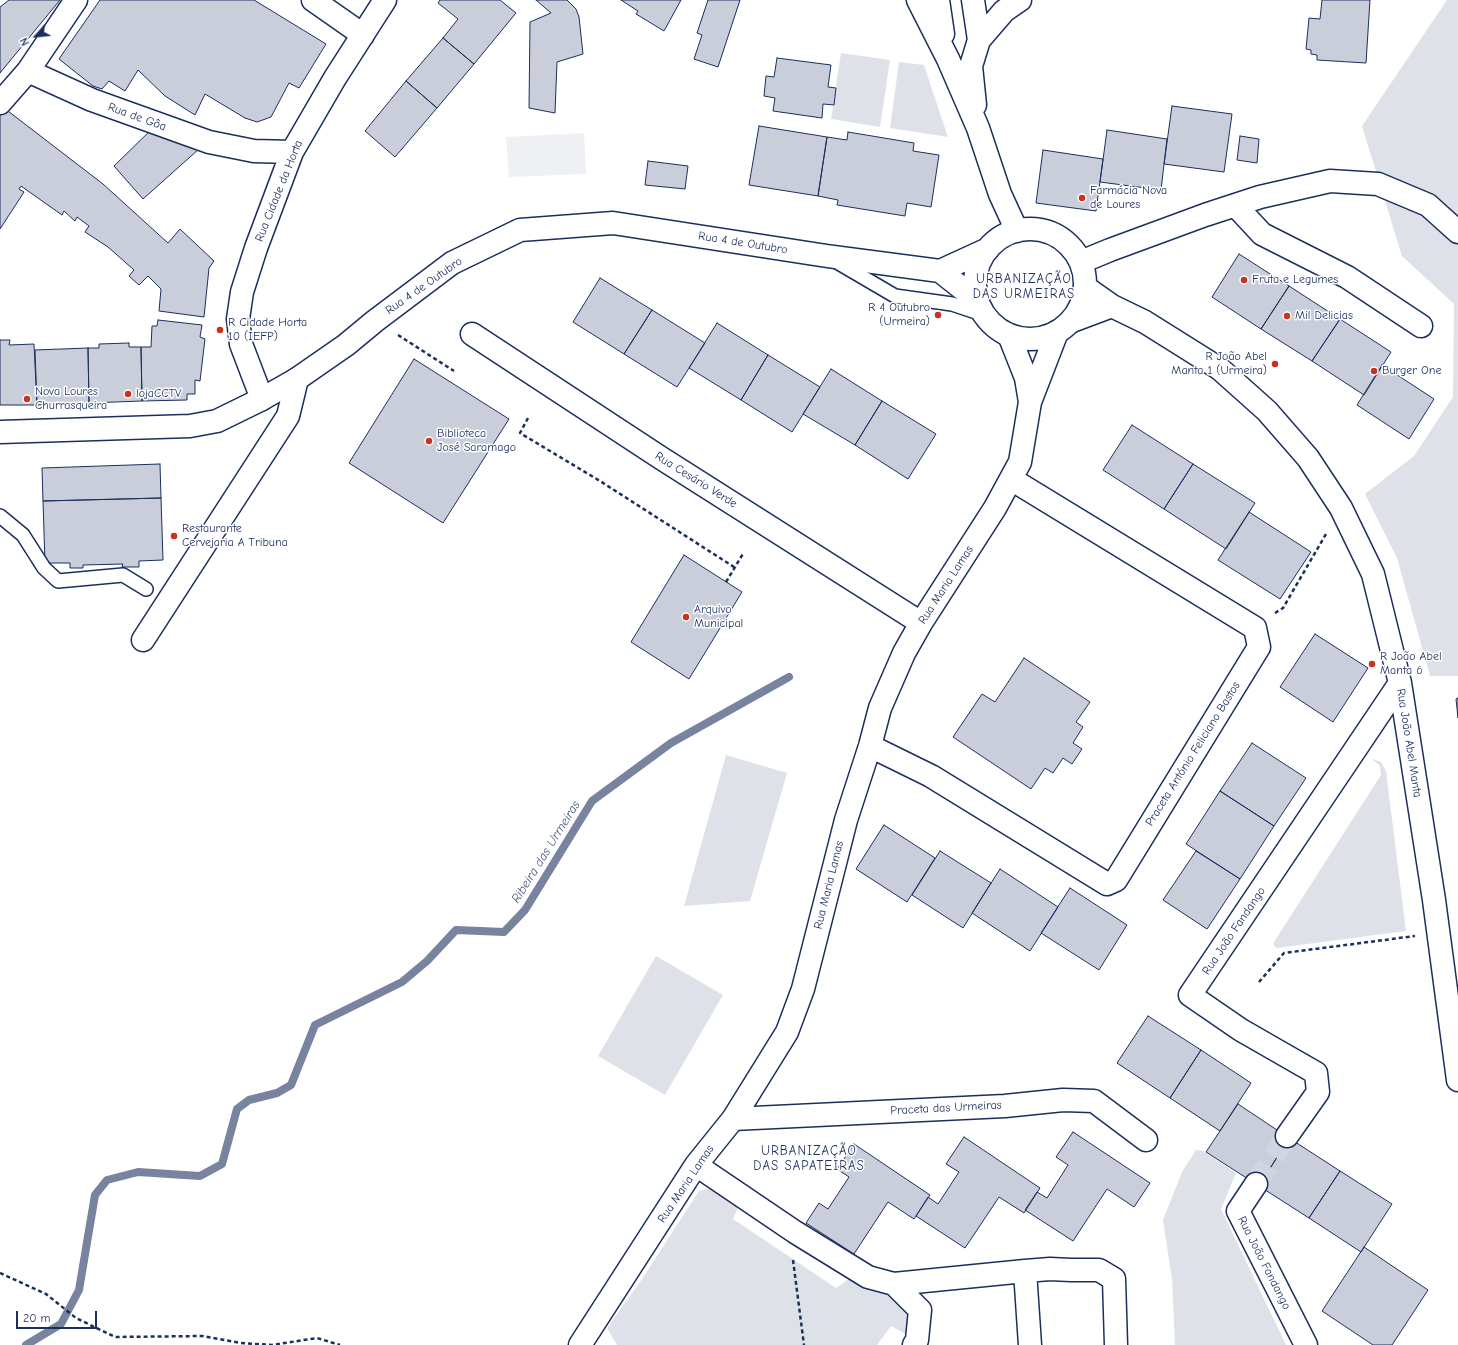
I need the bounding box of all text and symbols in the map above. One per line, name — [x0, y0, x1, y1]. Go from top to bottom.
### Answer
north arrow — [16, 16, 56, 56]
text: N — [17, 36, 32, 48]
street label: Rua de Gôa — [106, 100, 168, 134]
street label: Rua Cidade da Horta — [252, 138, 306, 244]
place label: Farmácia Nova de Loures — [1090, 184, 1167, 212]
marker: Farmácia Nova de Loures — [1077, 193, 1087, 203]
street label: Rua 4 de Outubro — [697, 229, 789, 257]
street label: Rua 4 de Outubro — [383, 254, 465, 318]
district label: URBANIZAÇÃO DAS URMEIRAS — [973, 271, 1075, 302]
place label: Fruta e Legumes — [1252, 273, 1338, 287]
marker: Fruta e Legumes — [1239, 275, 1249, 285]
place label: R 4 Outubro (Urmeira) — [868, 301, 930, 329]
place label: Mil Delicias — [1295, 309, 1353, 323]
marker: R 4 Outubro (Urmeira) — [933, 310, 943, 320]
marker: Mil Delicias — [1282, 311, 1292, 321]
place label: R Cidade Horta 10 (IEFP) — [228, 316, 307, 344]
marker: R Cidade Horta 10 (IEFP) — [215, 325, 225, 335]
place label: R João Abel Manta 1 (Urmeira) — [1171, 350, 1267, 378]
marker: R João Abel Manta 1 (Urmeira) — [1270, 359, 1280, 369]
place label: Burger One — [1382, 364, 1441, 378]
marker: Burger One — [1369, 366, 1379, 376]
place label: Nova Loures Churrasqueira — [35, 385, 107, 413]
place label: lojaCCTV — [136, 387, 181, 401]
marker: lojaCCTV — [123, 389, 133, 399]
marker: Nova Loures Churrasqueira — [22, 394, 32, 404]
place label: Biblioteca José Saramago — [437, 427, 516, 455]
marker: Biblioteca José Saramago — [424, 436, 434, 446]
street label: Rua Cesário Verde — [652, 449, 740, 511]
place label: Restaurante Cervejaria A Tribuna — [182, 522, 288, 550]
marker: Restaurante Cervejaria A Tribuna — [169, 531, 179, 541]
street label: Rua Maria Lamas — [915, 543, 977, 627]
place label: Arquivo Municipal — [694, 603, 743, 631]
marker: Arquivo Municipal — [681, 612, 691, 622]
place label: R João Abel Manta 6 — [1380, 650, 1442, 678]
marker: R João Abel Manta 6 — [1367, 659, 1377, 669]
street label: Praceta António Feliciano Bastos — [1143, 679, 1243, 829]
street label: Rua João Abel Manta — [1393, 688, 1425, 798]
water label: Ribeira das Urmeiras — [508, 798, 584, 906]
street label: Rua Maria Lamas — [811, 839, 847, 931]
street label: Rua João Fandango — [1199, 884, 1269, 978]
street label: Praceta das Urmeiras — [890, 1098, 1002, 1118]
street label: Rua Maria Lamas — [655, 1142, 717, 1226]
district label: URBANIZAÇÃO DAS SAPATEIRAS — [753, 1143, 865, 1174]
street label: Rua João Fandango — [1234, 1214, 1294, 1312]
scale bar — [18, 1303, 99, 1329]
text: 20 m — [23, 1311, 51, 1325]

